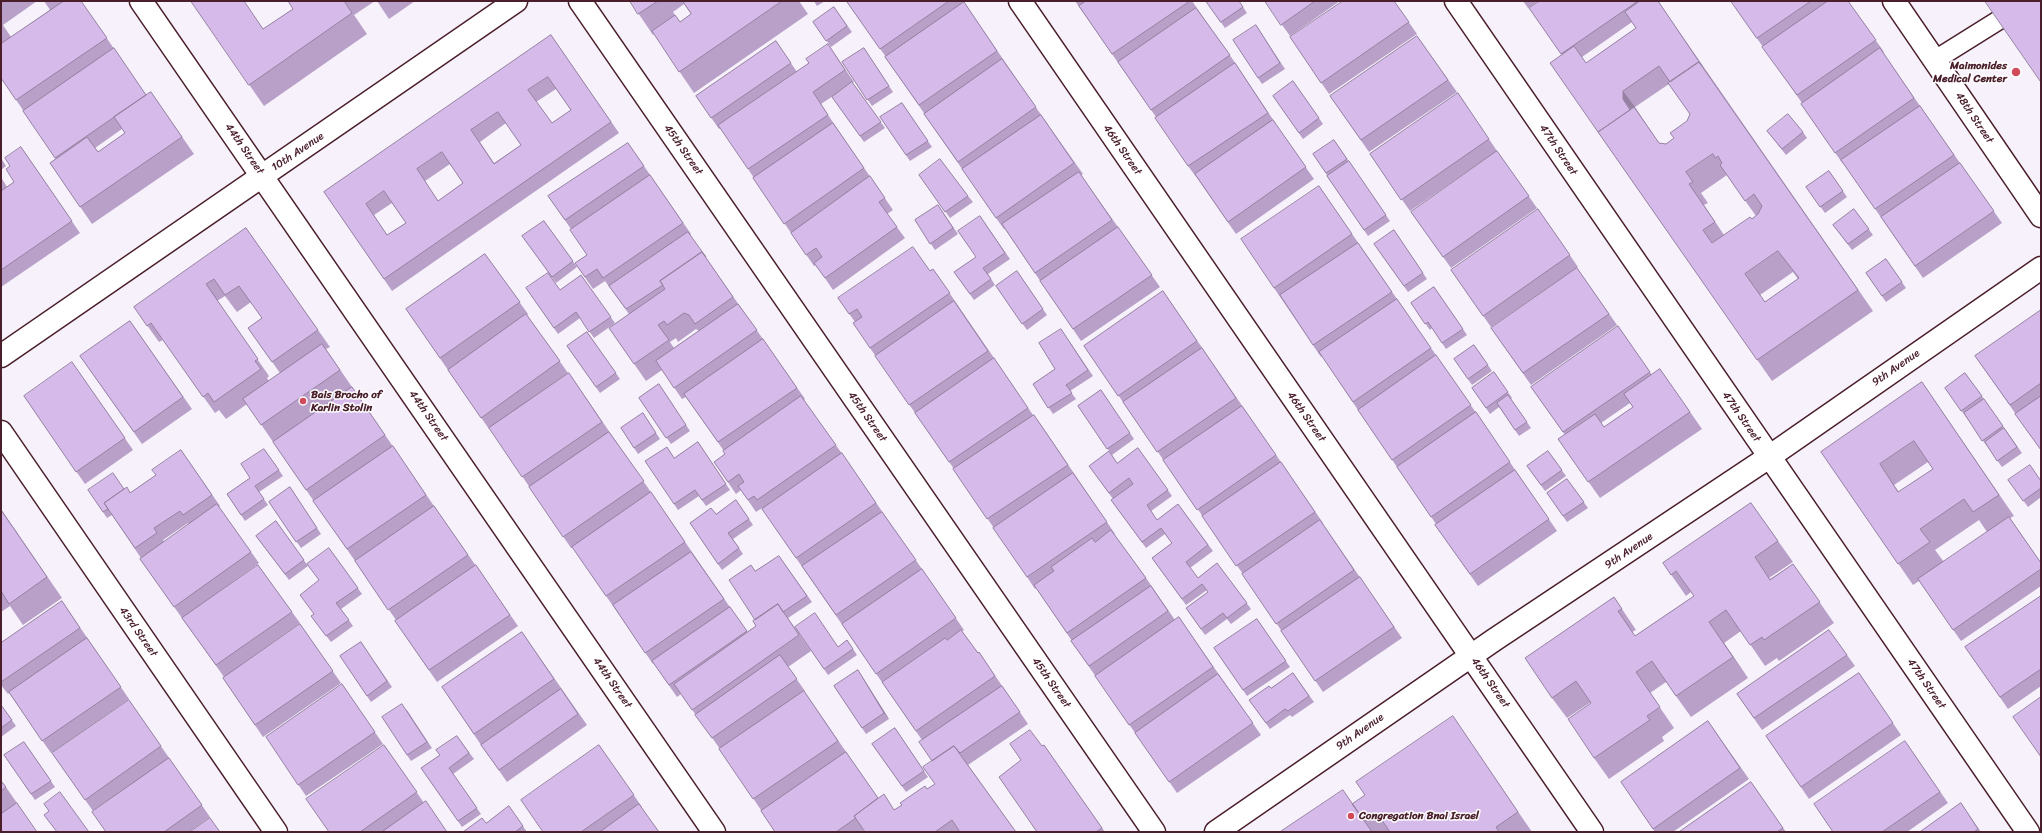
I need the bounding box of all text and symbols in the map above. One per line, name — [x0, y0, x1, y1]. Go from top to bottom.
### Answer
place label: Maimonides Medical Center — [1933, 59, 2007, 85]
marker: Maimonides Medical Center — [2010, 66, 2022, 78]
street label: 48th Street — [1952, 90, 1996, 146]
street label: 44th Street — [222, 121, 266, 177]
street label: 45th Street — [661, 122, 705, 178]
street label: 46th Street — [1100, 122, 1144, 178]
street label: 47th Street — [1536, 122, 1580, 178]
street label: 10th Avenue — [269, 130, 327, 174]
street label: 9th Avenue — [1870, 347, 1922, 389]
place label: Bais Brocho of Karlin Stolin — [311, 388, 382, 414]
street label: 44th Street — [406, 388, 450, 444]
street label: 45th Street — [845, 389, 889, 445]
street label: 46th Street — [1284, 389, 1328, 445]
street label: 47th Street — [1719, 389, 1763, 445]
marker: Bais Brocho of Karlin Stolin — [298, 396, 308, 406]
street label: 9th Avenue — [1602, 530, 1656, 572]
street label: 43rd Street — [116, 604, 160, 660]
street label: 44th Street — [590, 655, 634, 711]
street label: 45th Street — [1029, 655, 1073, 711]
street label: 46th Street — [1468, 655, 1512, 711]
street label: 47th Street — [1904, 656, 1948, 712]
street label: 9th Avenue — [1334, 711, 1386, 753]
place label: Congregation Bnai Israel — [1359, 809, 1479, 823]
marker: Congregation Bnai Israel — [1346, 811, 1356, 821]

